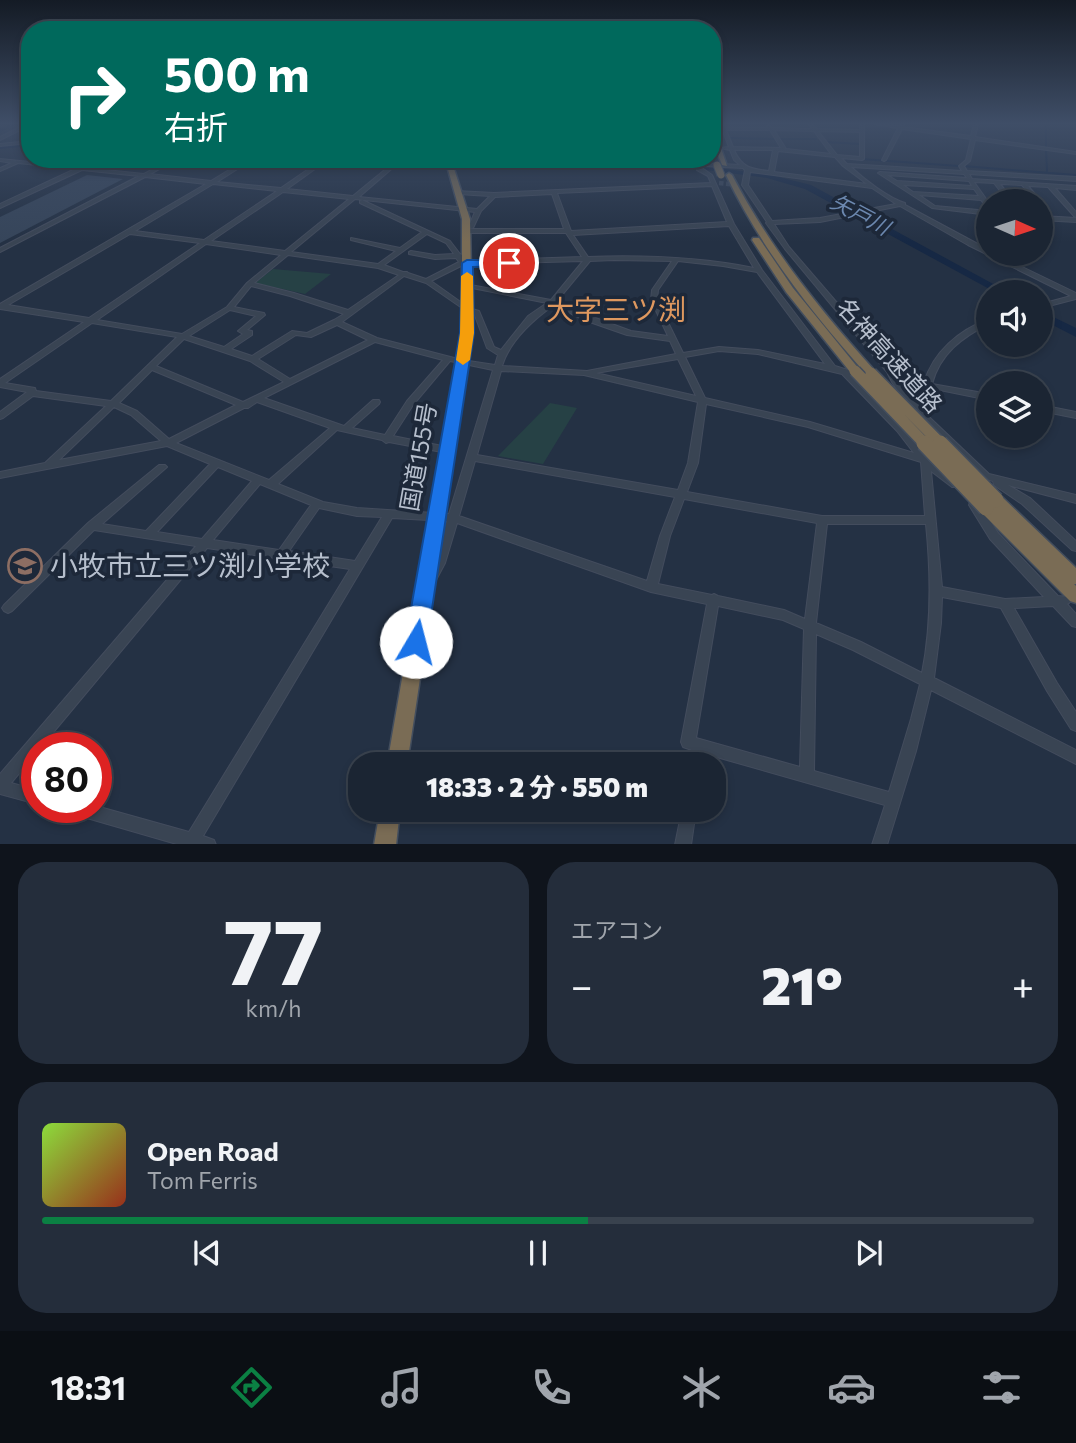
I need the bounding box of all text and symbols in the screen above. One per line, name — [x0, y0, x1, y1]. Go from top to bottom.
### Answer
text: 500 m — [164, 42, 310, 102]
icon: right — [49, 49, 140, 140]
text: 右折 — [164, 106, 228, 146]
water label: 矢戸川 — [827, 188, 896, 240]
north arrow — [976, 189, 1054, 266]
map controls — [976, 189, 1053, 448]
pin — [479, 233, 539, 293]
icon: arrive — [490, 244, 528, 282]
button: sound — [976, 280, 1053, 357]
district label: 大字三ツ渕 — [546, 292, 686, 326]
street label: 名神高速道路 — [831, 292, 949, 418]
button: layers — [976, 371, 1053, 448]
street label: 国道155号 — [394, 400, 441, 513]
school or university icon: 小牧市立三ツ渕小学校 — [6, 547, 44, 585]
place label: 小牧市立三ツ渕小学校 — [50, 548, 330, 582]
position arrow — [379, 605, 453, 679]
speed limit sign: 80 — [21, 732, 112, 823]
text: 18:33 · 2 分 · 550 m — [426, 771, 648, 802]
text: 77 — [223, 892, 324, 1004]
text: エアコン — [571, 916, 663, 944]
text: 21° — [761, 952, 843, 1016]
text: − — [571, 961, 593, 1008]
text: + — [1012, 961, 1034, 1008]
text: km/h — [246, 994, 301, 1022]
text: Open Road — [147, 1135, 279, 1166]
text: Tom Ferris — [147, 1166, 258, 1194]
icon: previous — [188, 1234, 226, 1272]
icon: pause — [519, 1234, 557, 1272]
icon: next — [850, 1234, 888, 1272]
icon: directions — [227, 1363, 276, 1412]
icon: music — [377, 1363, 426, 1412]
icon: phone — [527, 1363, 576, 1412]
icon: climate — [677, 1363, 726, 1412]
icon: car — [827, 1363, 876, 1412]
icon: filters — [977, 1363, 1026, 1412]
text: 18:31 — [50, 1367, 126, 1407]

